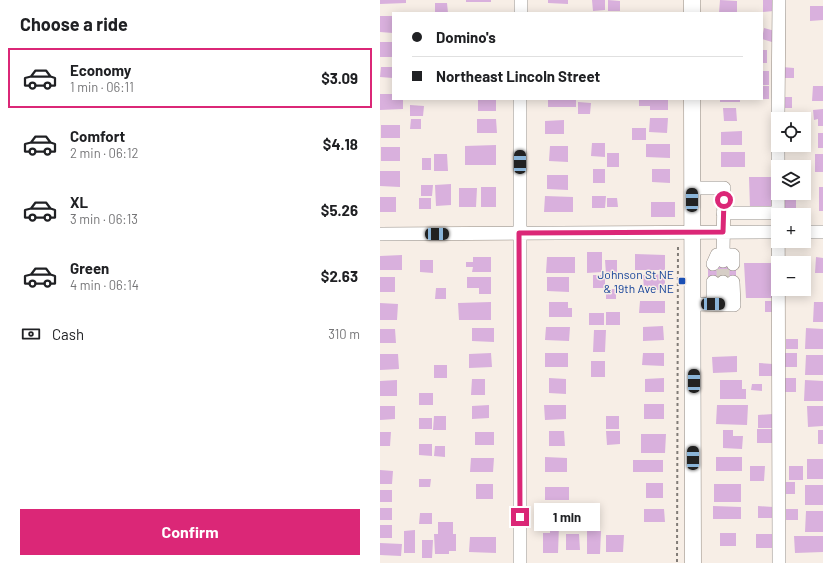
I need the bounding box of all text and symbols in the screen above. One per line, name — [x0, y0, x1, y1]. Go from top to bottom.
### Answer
text: Choose a ride — [20, 13, 128, 35]
text: Domino's — [436, 28, 496, 46]
icon: car — [22, 60, 58, 96]
text: Economy — [70, 61, 131, 79]
text: Northeast Lincoln Street — [436, 67, 600, 85]
text: $3.09 — [321, 69, 358, 87]
text: 1 min · 06:11 — [70, 79, 134, 95]
map controls — [771, 112, 811, 296]
button: locate — [771, 112, 811, 152]
icon: car — [22, 126, 58, 162]
text: Comfort — [70, 127, 125, 145]
text: $4.18 — [323, 135, 358, 153]
text: 2 min · 06:12 — [70, 145, 139, 161]
car — [514, 150, 526, 174]
button: layers — [771, 160, 811, 200]
car — [686, 188, 698, 212]
route start — [715, 191, 733, 209]
icon: car — [22, 192, 58, 228]
text: XL — [70, 193, 88, 211]
text: $5.26 — [321, 201, 358, 219]
button: + — [771, 208, 811, 248]
text: 3 min · 06:13 — [70, 211, 138, 227]
car — [425, 228, 449, 240]
button: − — [771, 256, 811, 296]
icon: car — [22, 258, 58, 294]
text: Green — [70, 259, 109, 277]
text: $2.63 — [321, 267, 358, 285]
place label: Johnson St NE & 19th Ave NE — [597, 267, 674, 295]
marker: Johnson St NE & 19th Ave NE — [677, 276, 687, 286]
text: 4 min · 06:14 — [70, 277, 139, 293]
car — [701, 298, 725, 310]
icon: cash — [20, 323, 42, 345]
text: Cash — [52, 325, 84, 343]
text: 310 m — [328, 326, 360, 342]
car — [688, 369, 700, 393]
car — [687, 446, 699, 470]
callout: 1 min — [534, 503, 600, 531]
route end — [511, 508, 529, 526]
button: Confirm — [20, 509, 360, 555]
text: 1 min — [553, 509, 581, 525]

